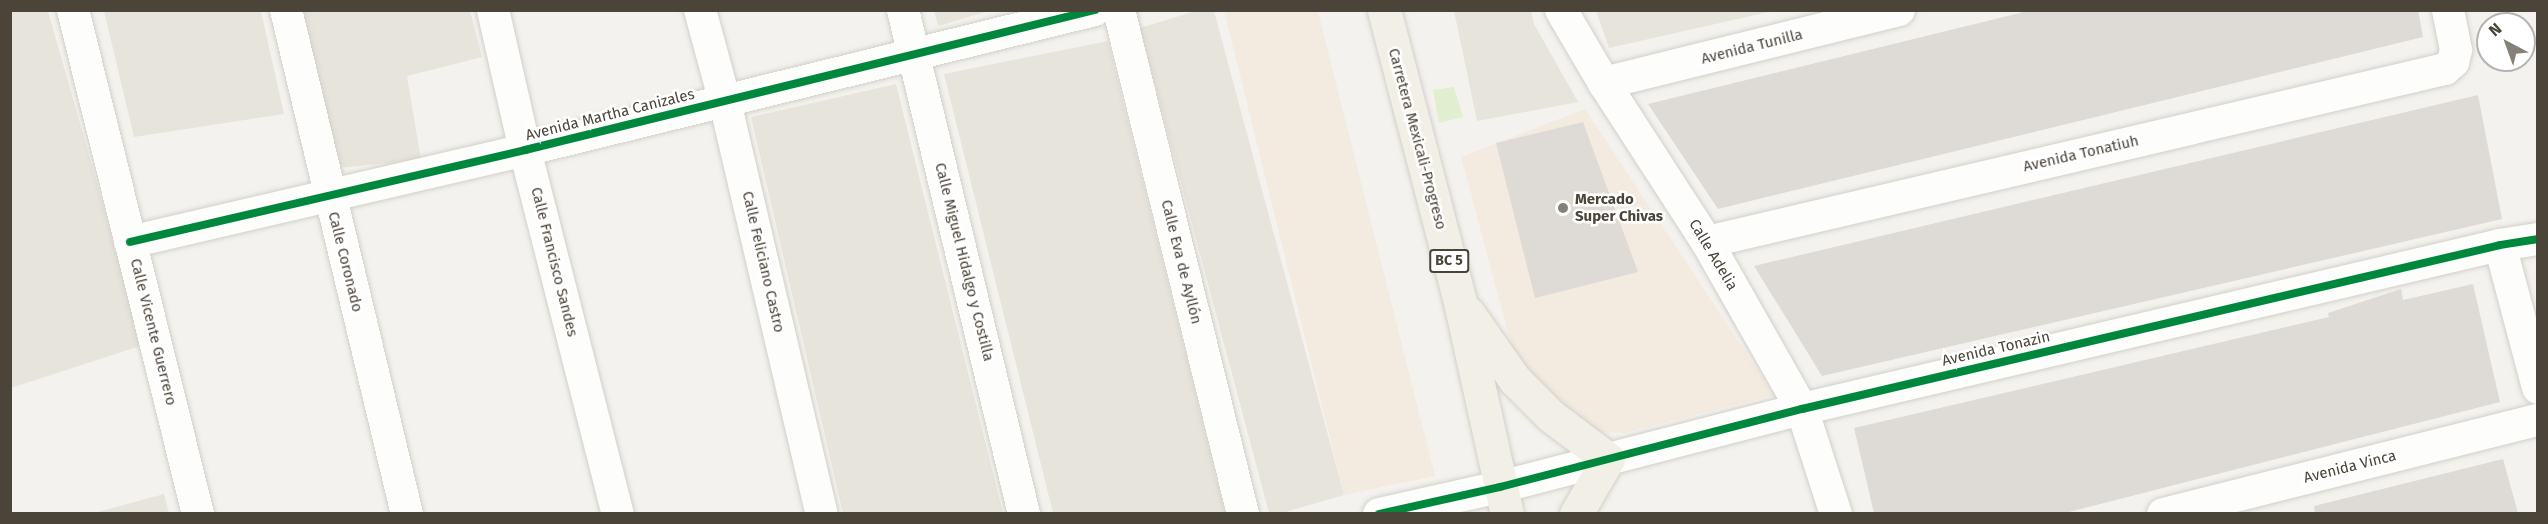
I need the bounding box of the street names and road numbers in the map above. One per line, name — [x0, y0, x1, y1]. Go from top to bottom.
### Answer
street label: Avenida Tunilla — [1699, 26, 1805, 68]
street label: Carretera Mexicali-Progreso — [1384, 46, 1450, 232]
street label: Avenida Martha Canizales — [524, 85, 696, 145]
street label: Avenida Tonatiuh — [2021, 132, 2141, 176]
street label: Calle Miguel Hidalgo y Costilla — [931, 161, 997, 363]
street label: Calle Francisco Sandes — [527, 185, 581, 339]
street label: Calle Feliciano Castro — [738, 190, 788, 334]
street label: Calle Eva de Ayllón — [1157, 198, 1205, 326]
street label: Calle Coronado — [324, 210, 366, 314]
street label: Calle Adelia — [1685, 216, 1741, 294]
road number: BC 5 — [1428, 250, 1470, 272]
street label: Calle Vicente Guerrero — [126, 257, 180, 407]
street label: Avenida Tonazin — [1940, 328, 2052, 370]
street label: Avenida Vinca — [2302, 447, 2398, 487]

